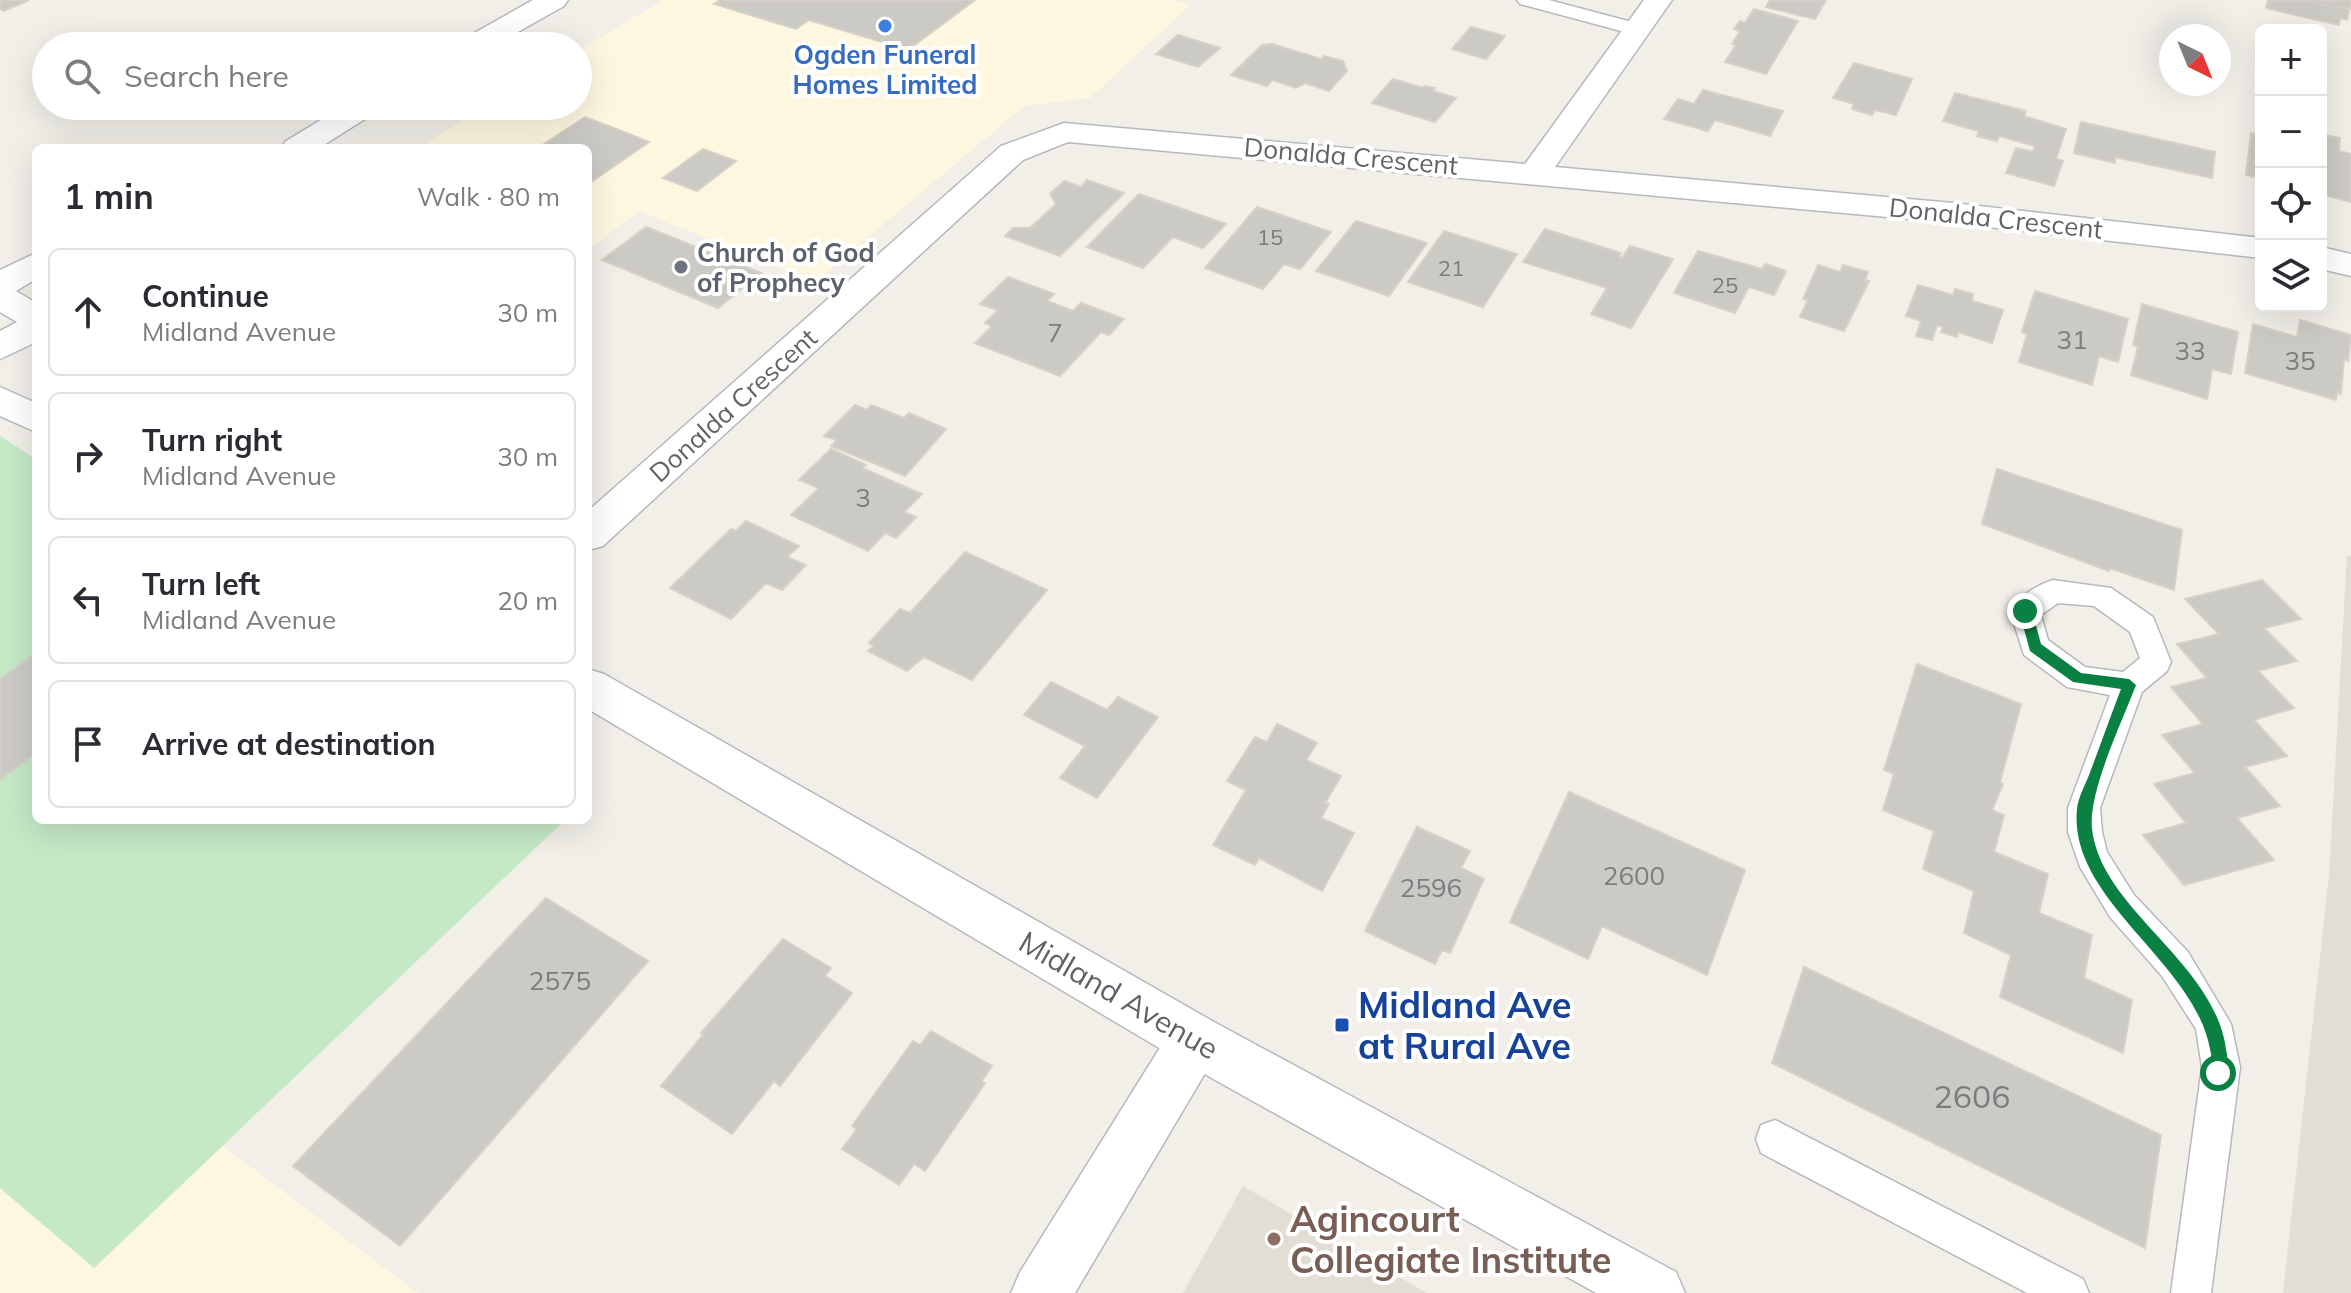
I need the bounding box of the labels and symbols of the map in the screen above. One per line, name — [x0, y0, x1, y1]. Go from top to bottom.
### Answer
marker: Ogden Funeral Homes Limited — [876, 17, 894, 35]
north arrow — [2159, 24, 2231, 96]
place label: Ogden Funeral Homes Limited — [793, 38, 977, 101]
street label: Donalda Crescent — [1243, 130, 1459, 182]
street label: Donalda Crescent — [1888, 190, 2104, 246]
house number: 15 — [1257, 223, 1283, 251]
place label: Church of God of Prophecy — [697, 236, 875, 299]
house number: 21 — [1438, 254, 1464, 282]
marker: Church of God of Prophecy — [672, 258, 690, 276]
house number: 25 — [1712, 271, 1738, 299]
house number: 7 — [1047, 316, 1063, 349]
street label: Donalda Crescent — [642, 321, 824, 489]
house number: 31 — [2056, 323, 2088, 356]
house number: 33 — [2174, 334, 2206, 367]
house number: 35 — [2284, 344, 2316, 377]
house number: 3 — [855, 481, 871, 514]
route end — [2007, 593, 2043, 629]
house number: 2600 — [1603, 859, 1665, 892]
house number: 2596 — [1400, 871, 1462, 904]
street label: Midland Avenue — [1013, 923, 1225, 1067]
house number: 2575 — [529, 964, 591, 997]
place label: Midland Ave at Rural Ave — [1358, 982, 1572, 1068]
marker: Midland Ave at Rural Ave — [1333, 1016, 1351, 1034]
route start — [2200, 1055, 2236, 1091]
house number: 2606 — [1934, 1076, 2010, 1116]
place label: Agincourt Collegiate Institute — [1290, 1196, 1612, 1282]
marker: Agincourt Collegiate Institute — [1265, 1230, 1283, 1248]

